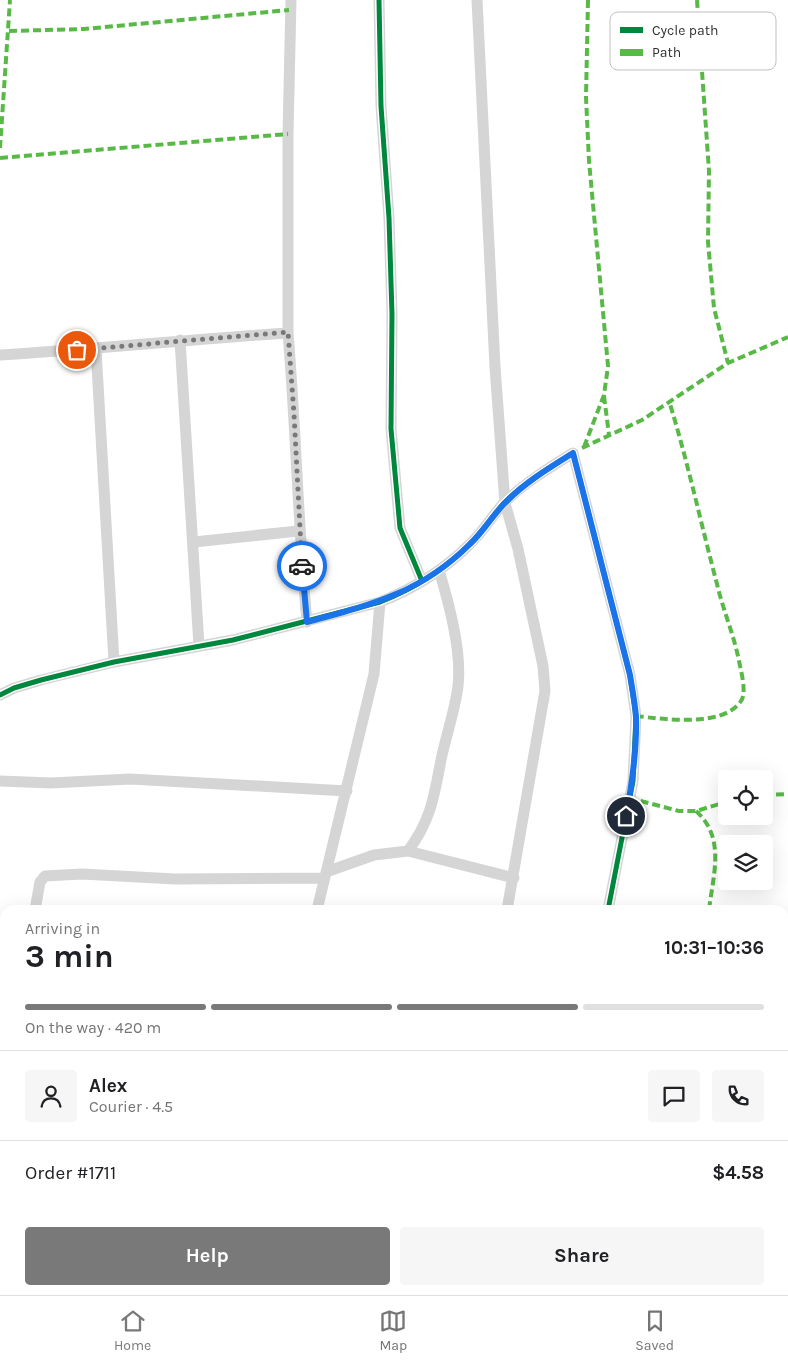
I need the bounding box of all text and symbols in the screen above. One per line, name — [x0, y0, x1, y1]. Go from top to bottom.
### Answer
legend — [610, 12, 776, 70]
text: Cycle path — [652, 22, 718, 39]
text: Path — [652, 44, 681, 61]
pin — [56, 329, 98, 371]
icon: bag — [63, 336, 91, 364]
courier — [277, 541, 327, 591]
icon: car — [288, 552, 316, 580]
map controls — [718, 770, 773, 890]
button: locate — [718, 770, 773, 825]
pin — [605, 795, 647, 837]
icon: home — [612, 802, 640, 830]
button: layers — [718, 835, 773, 890]
text: Arriving in — [25, 919, 100, 938]
text: 10:31–10:36 — [664, 937, 764, 959]
text: 3 min — [25, 938, 114, 975]
text: On the way · 420 m — [25, 1018, 161, 1037]
button: person — [25, 1070, 77, 1122]
button: chat — [648, 1070, 700, 1122]
button: phone — [712, 1070, 764, 1122]
text: Alex — [89, 1075, 127, 1097]
text: Courier · 4.5 — [89, 1097, 173, 1116]
text: Order #1711 — [25, 1162, 116, 1184]
text: $4.58 — [712, 1162, 764, 1184]
button: Help — [25, 1227, 390, 1285]
button: Share — [400, 1227, 764, 1285]
tab: Home — [114, 1307, 151, 1354]
tab: Map — [379, 1307, 407, 1354]
tab: Saved — [635, 1307, 674, 1354]

